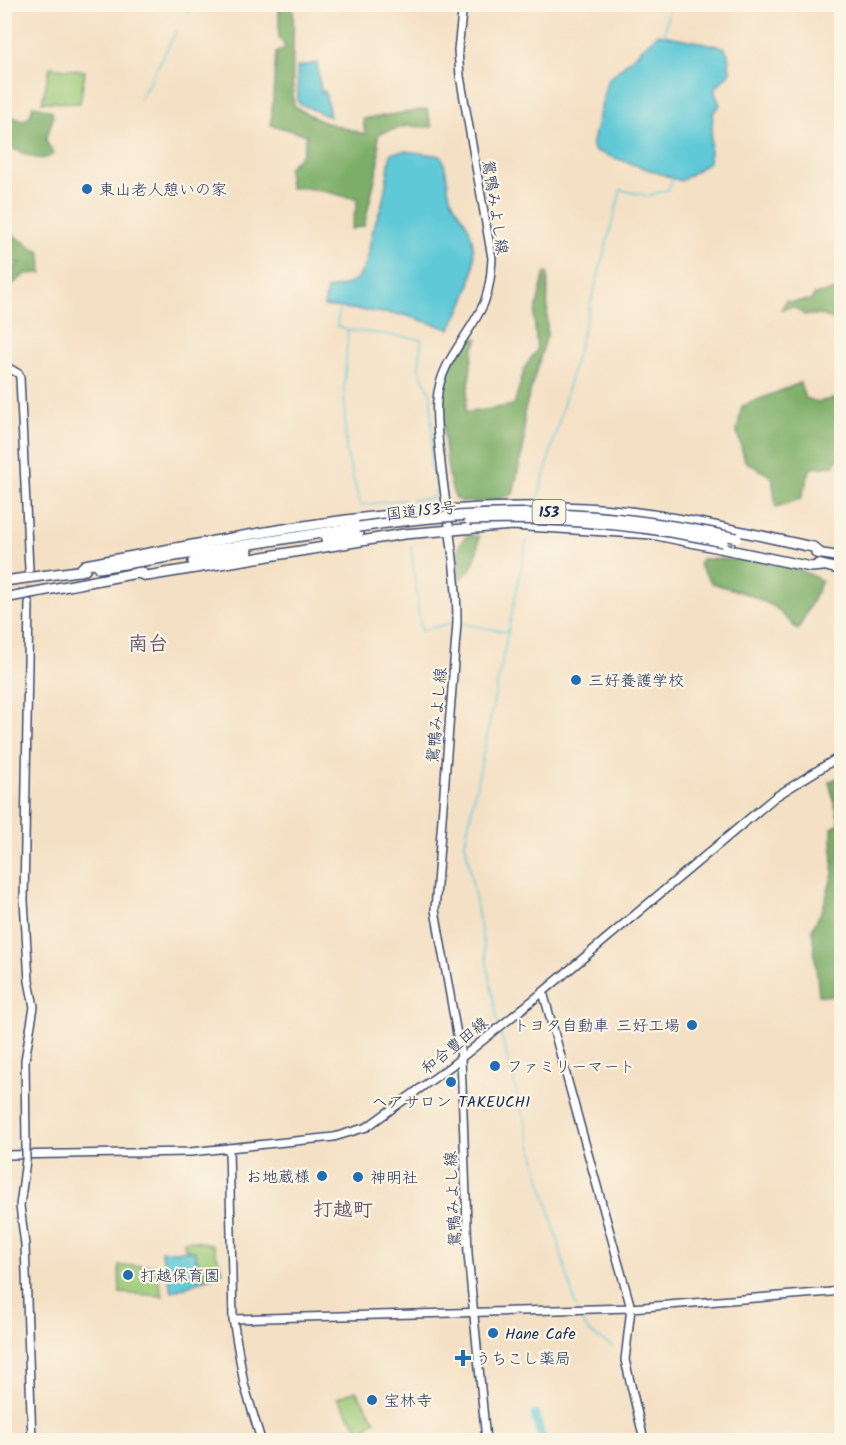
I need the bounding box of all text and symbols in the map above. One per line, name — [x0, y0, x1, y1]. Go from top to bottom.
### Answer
street label: 鴛鴨みよし線 — [475, 158, 514, 257]
place label: 東山老人憩いの家 — [99, 178, 227, 203]
marker: 東山老人憩いの家 — [80, 182, 94, 196]
street label: 国道153号 — [385, 495, 458, 528]
road number: 153 — [532, 500, 566, 524]
district label: 南台 — [128, 629, 168, 661]
street label: 鴛鴨みよし線 — [421, 666, 454, 764]
place label: 三好養護学校 — [588, 669, 684, 694]
marker: 三好養護学校 — [569, 673, 583, 687]
street label: 和合豊田線 — [416, 1011, 494, 1081]
place label: トヨタ自動車 三好工場 — [514, 1014, 680, 1039]
marker: トヨタ自動車 三好工場 — [685, 1018, 699, 1032]
place label: ファミリーマート — [507, 1055, 635, 1080]
marker: ファミリーマート — [488, 1059, 502, 1073]
marker: ヘアサロン TAKEUCHI — [444, 1075, 458, 1089]
place label: ヘアサロン TAKEUCHI — [372, 1090, 530, 1115]
street label: 鴛鴨みよし線 — [439, 1150, 468, 1248]
place label: お地蔵様 — [246, 1165, 310, 1190]
place label: 神明社 — [370, 1166, 418, 1191]
marker: お地蔵様 — [315, 1169, 329, 1183]
marker: 神明社 — [351, 1170, 365, 1184]
district label: 打越町 — [313, 1195, 373, 1227]
place label: 打越保育園 — [140, 1264, 220, 1289]
marker: 打越保育園 — [121, 1268, 135, 1282]
place label: Hane Cafe — [505, 1322, 576, 1347]
marker: Hane Cafe — [486, 1326, 500, 1340]
place label: うちこし薬局 — [475, 1347, 571, 1372]
marker: うちこし薬局 — [456, 1351, 470, 1365]
place label: 宝林寺 — [384, 1389, 432, 1414]
marker: 宝林寺 — [365, 1393, 379, 1407]

